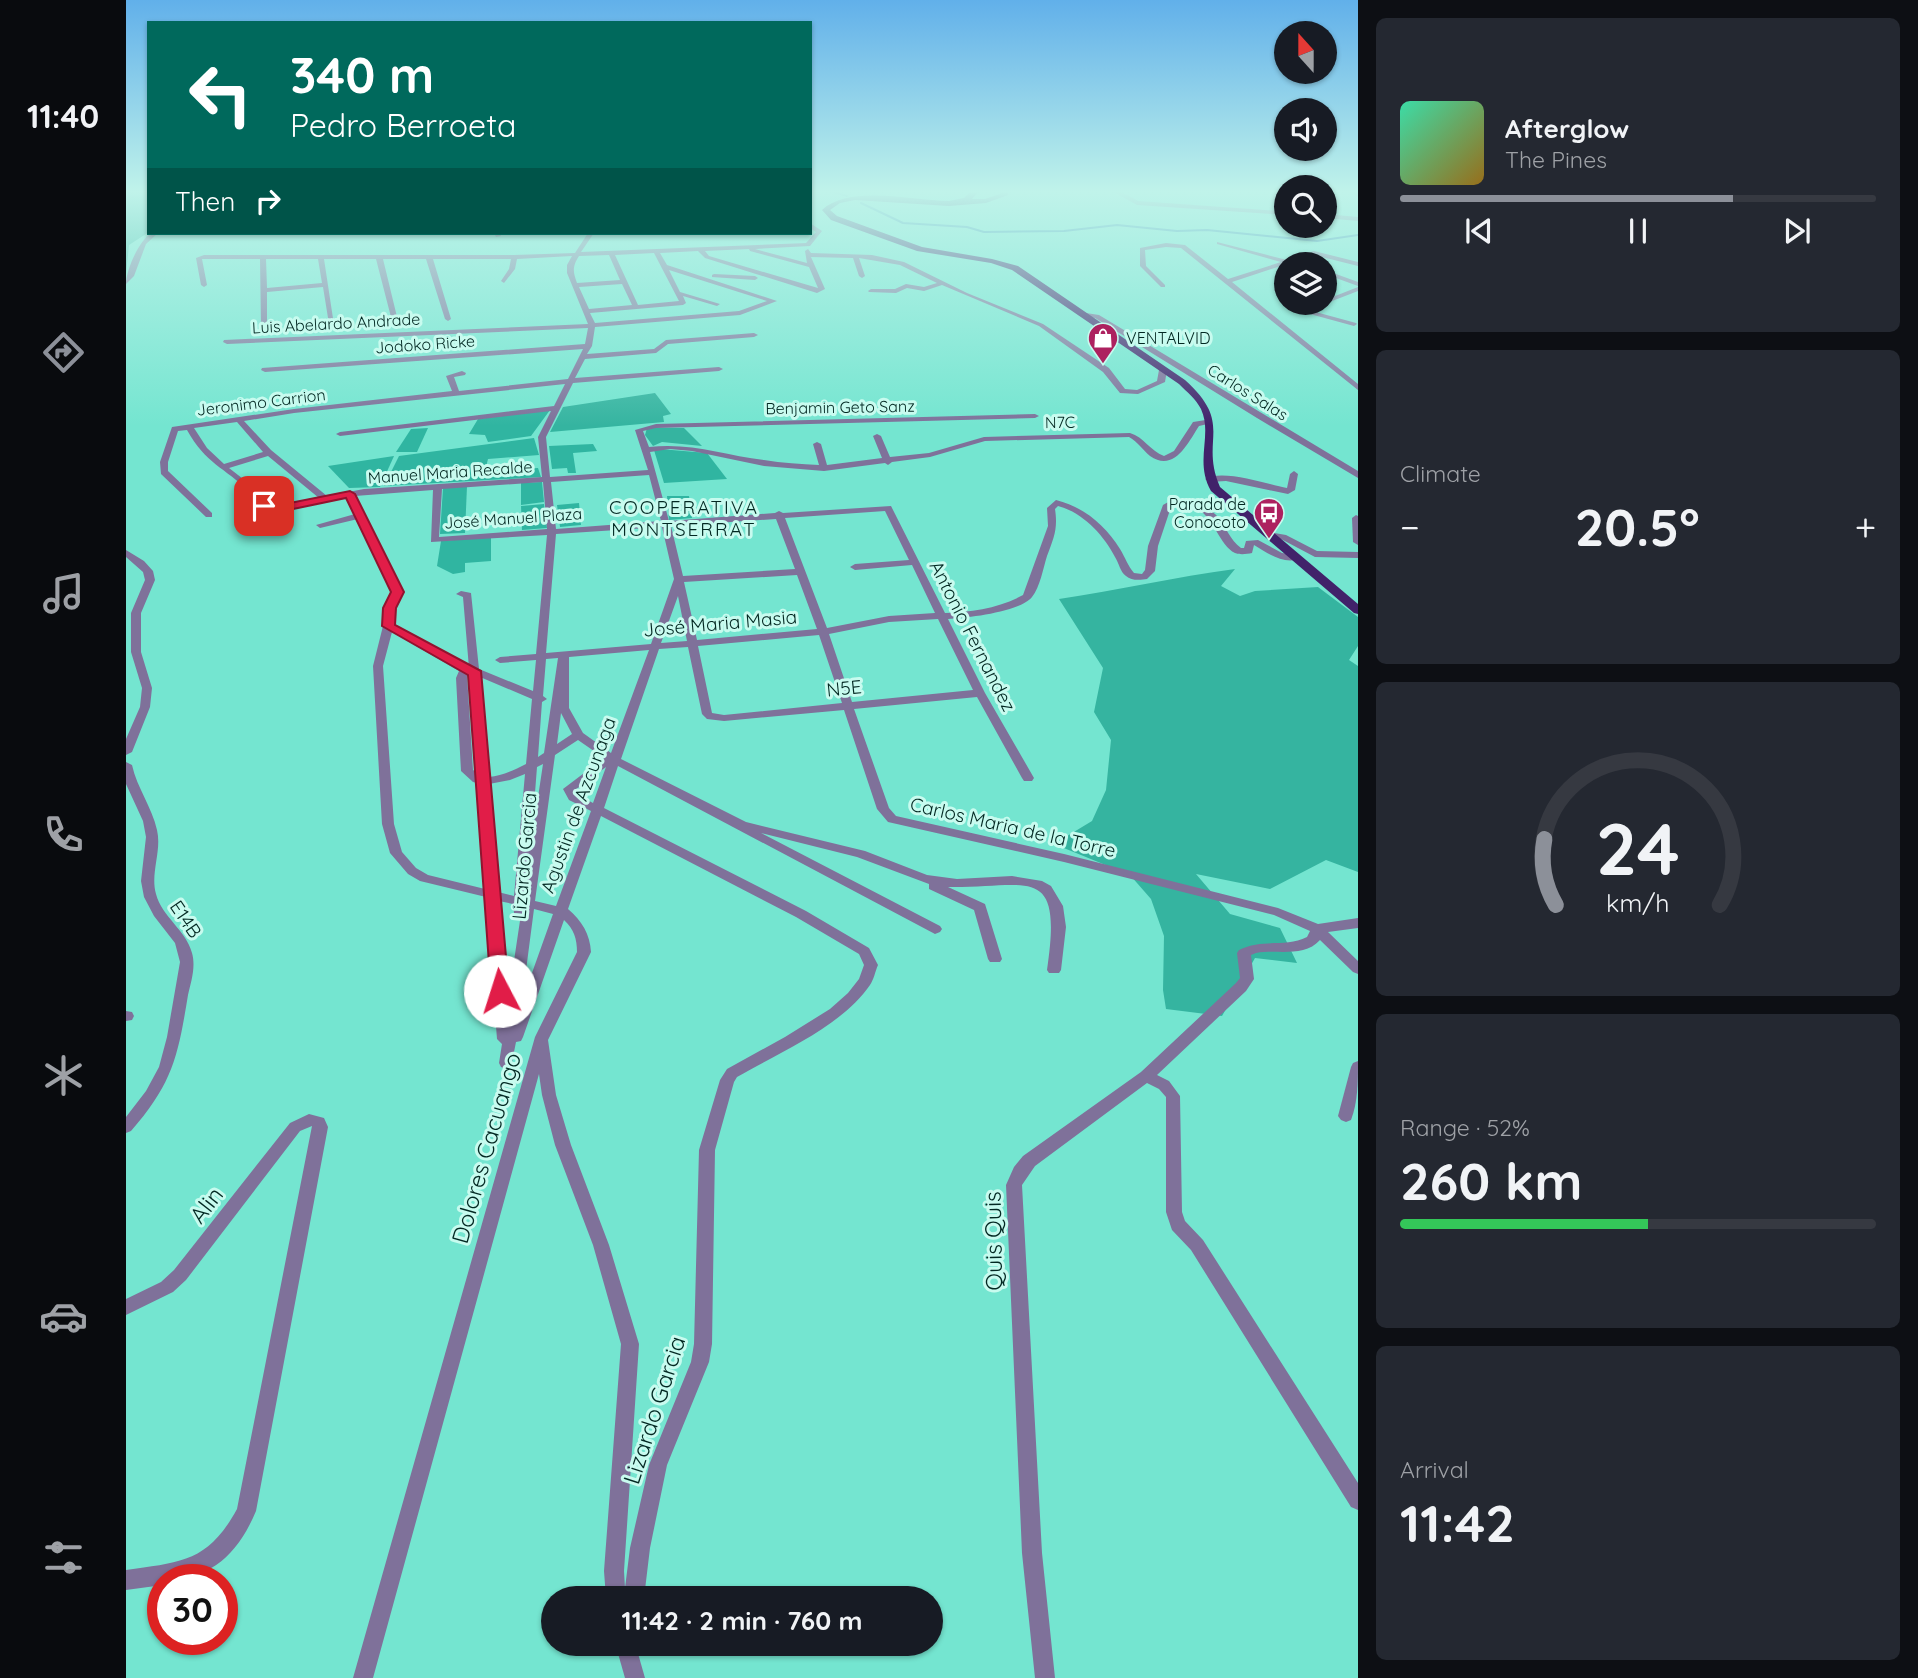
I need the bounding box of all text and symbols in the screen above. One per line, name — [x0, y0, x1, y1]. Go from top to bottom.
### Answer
north arrow — [1274, 21, 1337, 84]
map controls — [1274, 21, 1337, 315]
text: 340 m — [290, 44, 434, 105]
icon: left — [175, 49, 266, 140]
text: 11:40 — [27, 96, 99, 136]
button: sound — [1274, 98, 1337, 161]
text: Pedro Berroeta — [290, 105, 516, 145]
text: Afterglow — [1505, 112, 1629, 145]
text: The Pines — [1505, 145, 1607, 174]
button: search — [1274, 175, 1337, 238]
icon: right — [249, 182, 287, 220]
text: Then — [175, 185, 235, 218]
icon: previous — [1460, 212, 1498, 250]
icon: pause — [1619, 212, 1657, 250]
icon: next — [1778, 212, 1816, 250]
button: layers — [1274, 252, 1337, 315]
street label: Luis Abelardo Andrade — [251, 309, 421, 337]
shop icon: VENTALVID — [1086, 321, 1120, 365]
icon: directions — [39, 328, 88, 377]
place label: VENTALVID — [1126, 328, 1210, 348]
street label: Jodoko Ricke — [374, 331, 476, 357]
street label: Carlos Salas — [1204, 359, 1292, 425]
street label: Jeronimo Carrion — [195, 384, 327, 420]
street label: Benjamin Geto Sanz — [765, 396, 915, 418]
street label: N7C — [1045, 412, 1075, 432]
street label: Manuel Maria Recalde — [367, 456, 533, 488]
text: Climate — [1400, 459, 1481, 488]
pin — [234, 476, 294, 536]
icon: arrive — [245, 487, 283, 525]
place label: Parada de Conocoto — [1169, 494, 1246, 532]
text: 20.5° — [1575, 494, 1700, 559]
district label: COOPERATIVA MONTSERRAT — [609, 495, 759, 541]
bus stop icon: Parada de Conocoto — [1252, 496, 1286, 540]
street label: José Manuel Plaza — [443, 503, 583, 533]
text: − — [1400, 503, 1420, 551]
text: + — [1855, 503, 1876, 551]
street label: Antonio Fernandez — [925, 557, 1021, 715]
icon: music — [39, 569, 88, 618]
street label: José Maria Masia — [642, 604, 798, 642]
street label: N5E — [825, 674, 863, 702]
street label: Agustin de Azcunaga — [535, 714, 621, 896]
street label: Lizardo Garcia — [507, 792, 541, 920]
street label: Carlos Maria de la Torre — [908, 792, 1118, 862]
text: 24 — [1596, 802, 1680, 893]
icon: phone — [39, 810, 88, 859]
text: km/h — [1606, 887, 1670, 918]
street label: E14B — [165, 896, 207, 942]
position arrow — [463, 954, 537, 1028]
street label: Dolores Cacuango — [445, 1049, 527, 1247]
icon: climate — [39, 1051, 88, 1100]
text: Range · 52% — [1400, 1113, 1530, 1142]
text: 260 km — [1400, 1148, 1582, 1213]
street label: Alin — [183, 1181, 229, 1229]
street label: Quis Quis — [978, 1191, 1008, 1291]
icon: car — [39, 1292, 88, 1341]
street label: Lizardo Garcia — [616, 1332, 692, 1488]
text: Arrival — [1400, 1455, 1469, 1484]
text: 11:42 — [1400, 1490, 1515, 1555]
icon: filters — [39, 1533, 88, 1582]
speed limit sign: 30 — [147, 1564, 238, 1655]
text: 11:42 · 2 min · 760 m — [622, 1604, 862, 1637]

